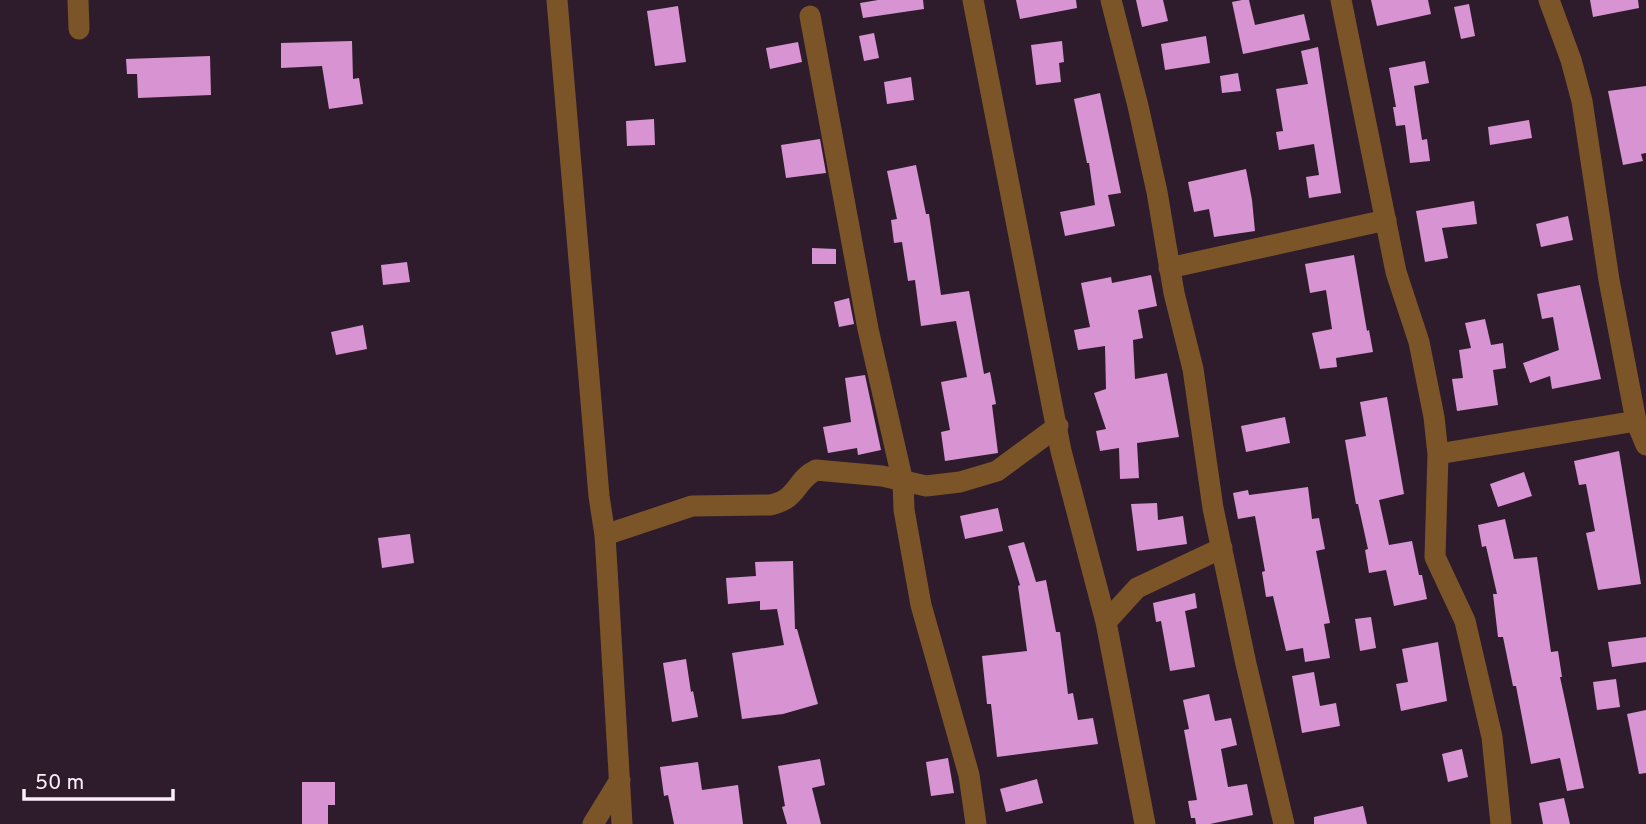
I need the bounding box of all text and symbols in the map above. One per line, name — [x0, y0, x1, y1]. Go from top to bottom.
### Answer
scale bar — [24, 758, 173, 802]
text: 50 m — [35, 770, 84, 797]

